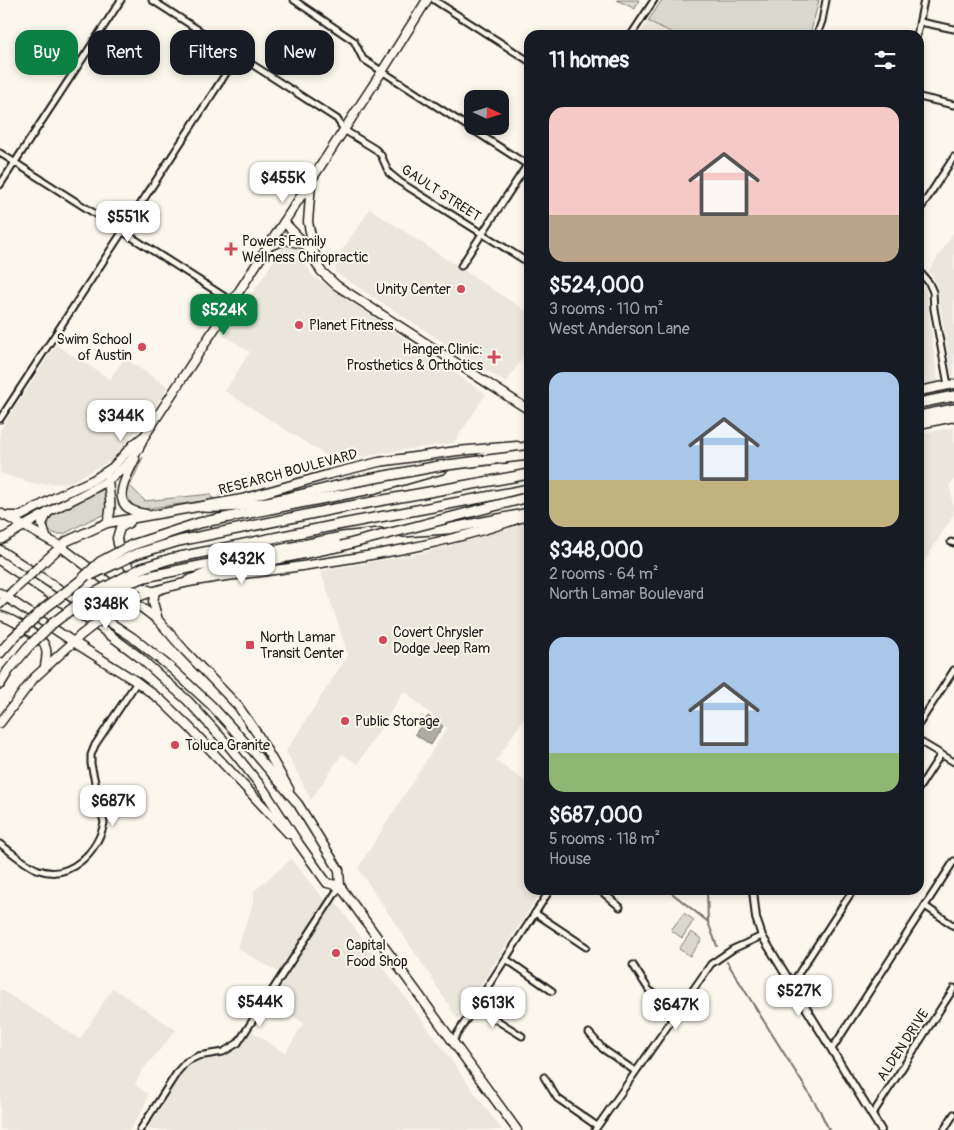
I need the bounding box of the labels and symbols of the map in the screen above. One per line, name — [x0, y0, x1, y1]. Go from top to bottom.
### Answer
north arrow — [464, 90, 509, 135]
street label: GAULT STREET — [398, 161, 484, 225]
pin: $455K — [248, 162, 318, 204]
pin: $551K — [93, 200, 163, 243]
place label: Powers Family Wellness Chiropractic — [242, 233, 369, 266]
marker: Powers Family Wellness Chiropractic — [224, 242, 238, 256]
place label: Unity Center — [376, 281, 451, 298]
marker: Unity Center — [455, 283, 467, 295]
pin: $524K — [189, 294, 259, 336]
place label: Planet Fitness — [309, 317, 394, 334]
marker: Planet Fitness — [293, 319, 305, 331]
place label: Swim School of Austin — [57, 331, 132, 364]
marker: Swim School of Austin — [136, 341, 148, 353]
place label: Hanger Clinic: Prosthetics & Orthotics — [346, 341, 484, 374]
marker: Hanger Clinic: Prosthetics & Orthotics — [487, 350, 501, 364]
pin: $344K — [86, 400, 156, 442]
street label: RESEARCH BOULEVARD — [217, 445, 360, 499]
pin: $432K — [207, 542, 277, 585]
pin: $348K — [71, 588, 141, 630]
place label: Covert Chrysler Dodge Jeep Ram — [393, 624, 490, 657]
place label: North Lamar Transit Center — [260, 629, 344, 662]
marker: Covert Chrysler Dodge Jeep Ram — [377, 634, 389, 646]
marker: North Lamar Transit Center — [244, 639, 256, 651]
place label: Public Storage — [355, 713, 439, 730]
marker: Public Storage — [339, 715, 351, 727]
place label: Toluca Granite — [185, 737, 270, 754]
marker: Toluca Granite — [169, 739, 181, 751]
pin: $687K — [78, 784, 148, 827]
place label: Capital Food Shop — [346, 937, 408, 970]
marker: Capital Food Shop — [330, 947, 342, 959]
pin: $527K — [764, 974, 834, 1017]
pin: $544K — [225, 986, 295, 1028]
pin: $613K — [458, 986, 528, 1029]
pin: $647K — [641, 988, 711, 1031]
street label: ALDEN DRIVE — [873, 1006, 933, 1084]

